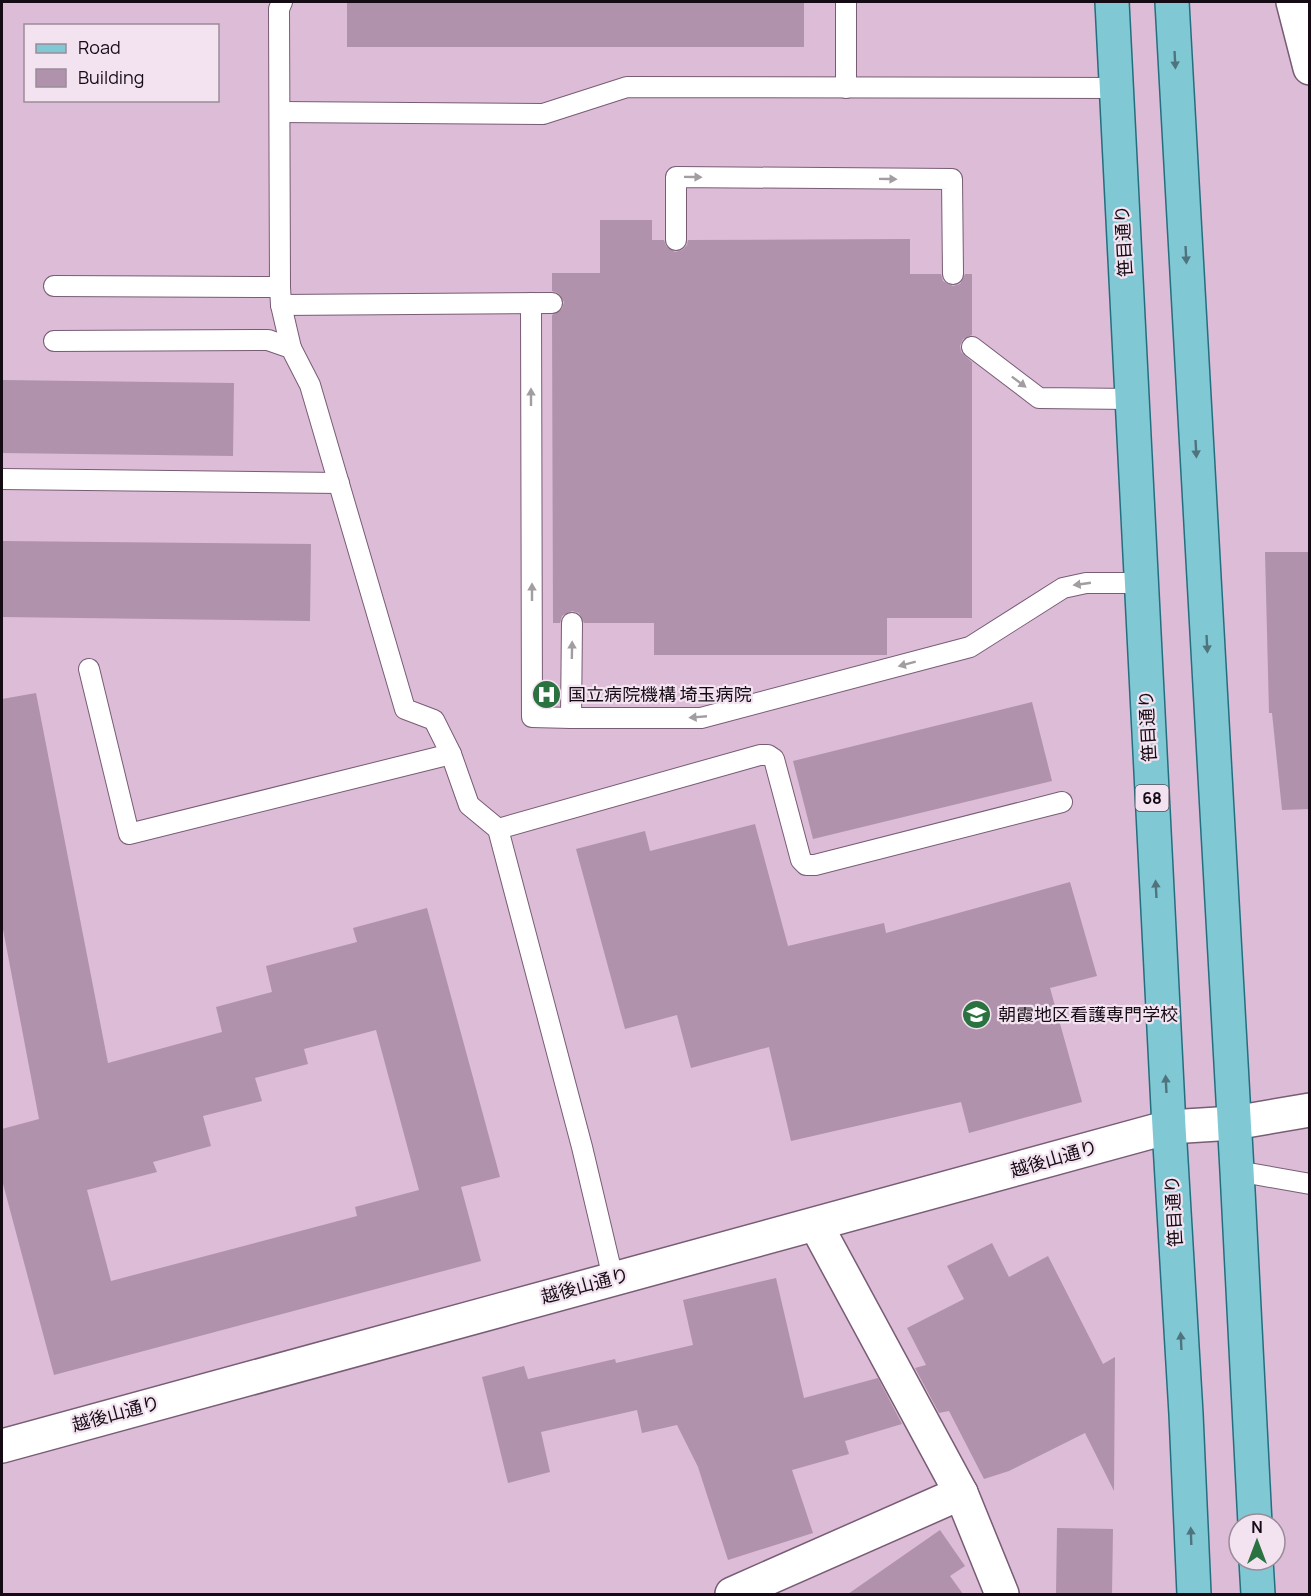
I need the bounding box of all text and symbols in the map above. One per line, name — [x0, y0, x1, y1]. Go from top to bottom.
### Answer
legend — [24, 24, 219, 102]
text: Road — [78, 35, 121, 59]
one-way arrow — [1170, 50, 1179, 69]
text: Building — [78, 65, 144, 89]
one-way arrow — [683, 172, 702, 182]
one-way arrow — [878, 174, 897, 184]
street label: 笹目通り — [1109, 204, 1137, 278]
one-way arrow — [1181, 245, 1190, 264]
one-way arrow — [1011, 376, 1026, 388]
one-way arrow — [526, 388, 536, 407]
one-way arrow — [1192, 440, 1201, 459]
one-way arrow — [1073, 580, 1092, 589]
one-way arrow — [527, 583, 537, 602]
one-way arrow — [1203, 635, 1212, 654]
one-way arrow — [567, 641, 577, 660]
one-way arrow — [898, 659, 916, 669]
hospital icon: 国立病院機構 埼玉病院 — [531, 679, 563, 711]
place label: 国立病院機構 埼玉病院 — [568, 682, 752, 706]
street label: 笹目通り — [1133, 689, 1161, 763]
one-way arrow — [688, 712, 707, 722]
road number: 68 — [1136, 785, 1168, 811]
one-way arrow — [1152, 879, 1161, 898]
school or university icon: 朝霞地区看護専門学校 — [961, 999, 993, 1031]
place label: 朝霞地区看護専門学校 — [998, 1002, 1178, 1026]
one-way arrow — [1162, 1074, 1171, 1093]
street label: 越後山通り — [1007, 1134, 1100, 1182]
street label: 笹目通り — [1159, 1174, 1187, 1248]
street label: 越後山通り — [538, 1262, 631, 1308]
one-way arrow — [1177, 1332, 1186, 1351]
street label: 越後山通り — [69, 1390, 162, 1436]
north arrow — [1227, 1512, 1287, 1572]
text: N — [1251, 1516, 1263, 1538]
one-way arrow — [1186, 1527, 1196, 1546]

